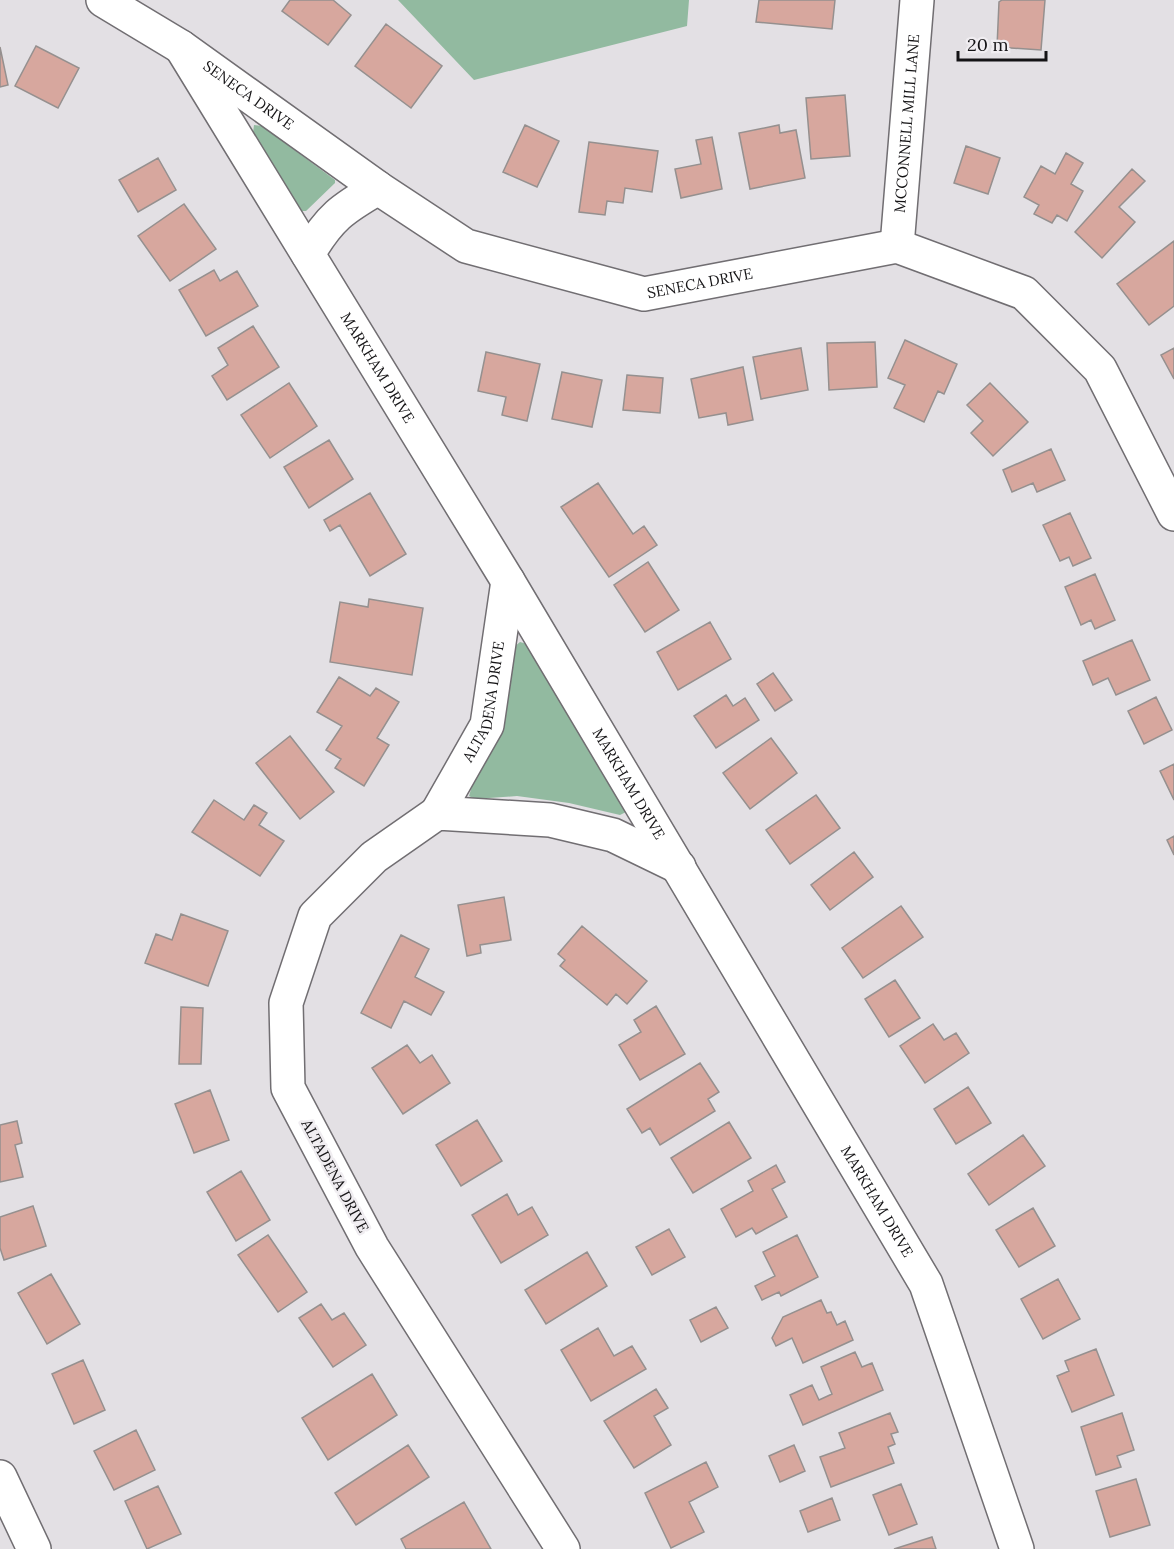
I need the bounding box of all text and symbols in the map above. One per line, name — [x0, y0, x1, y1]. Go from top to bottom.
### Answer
scale bar — [958, 24, 1046, 62]
street label: MCCONNELL MILL LANE — [890, 33, 923, 213]
text: 20 m — [967, 33, 1009, 56]
street label: SENECA DRIVE — [200, 56, 298, 134]
street label: SENECA DRIVE — [646, 264, 754, 302]
street label: MARKHAM DRIVE — [337, 309, 419, 426]
street label: ALTADENA DRIVE — [458, 640, 508, 766]
street label: MARKHAM DRIVE — [589, 724, 669, 843]
street label: ALTADENA DRIVE — [297, 1115, 373, 1236]
street label: MARKHAM DRIVE — [837, 1142, 918, 1260]

